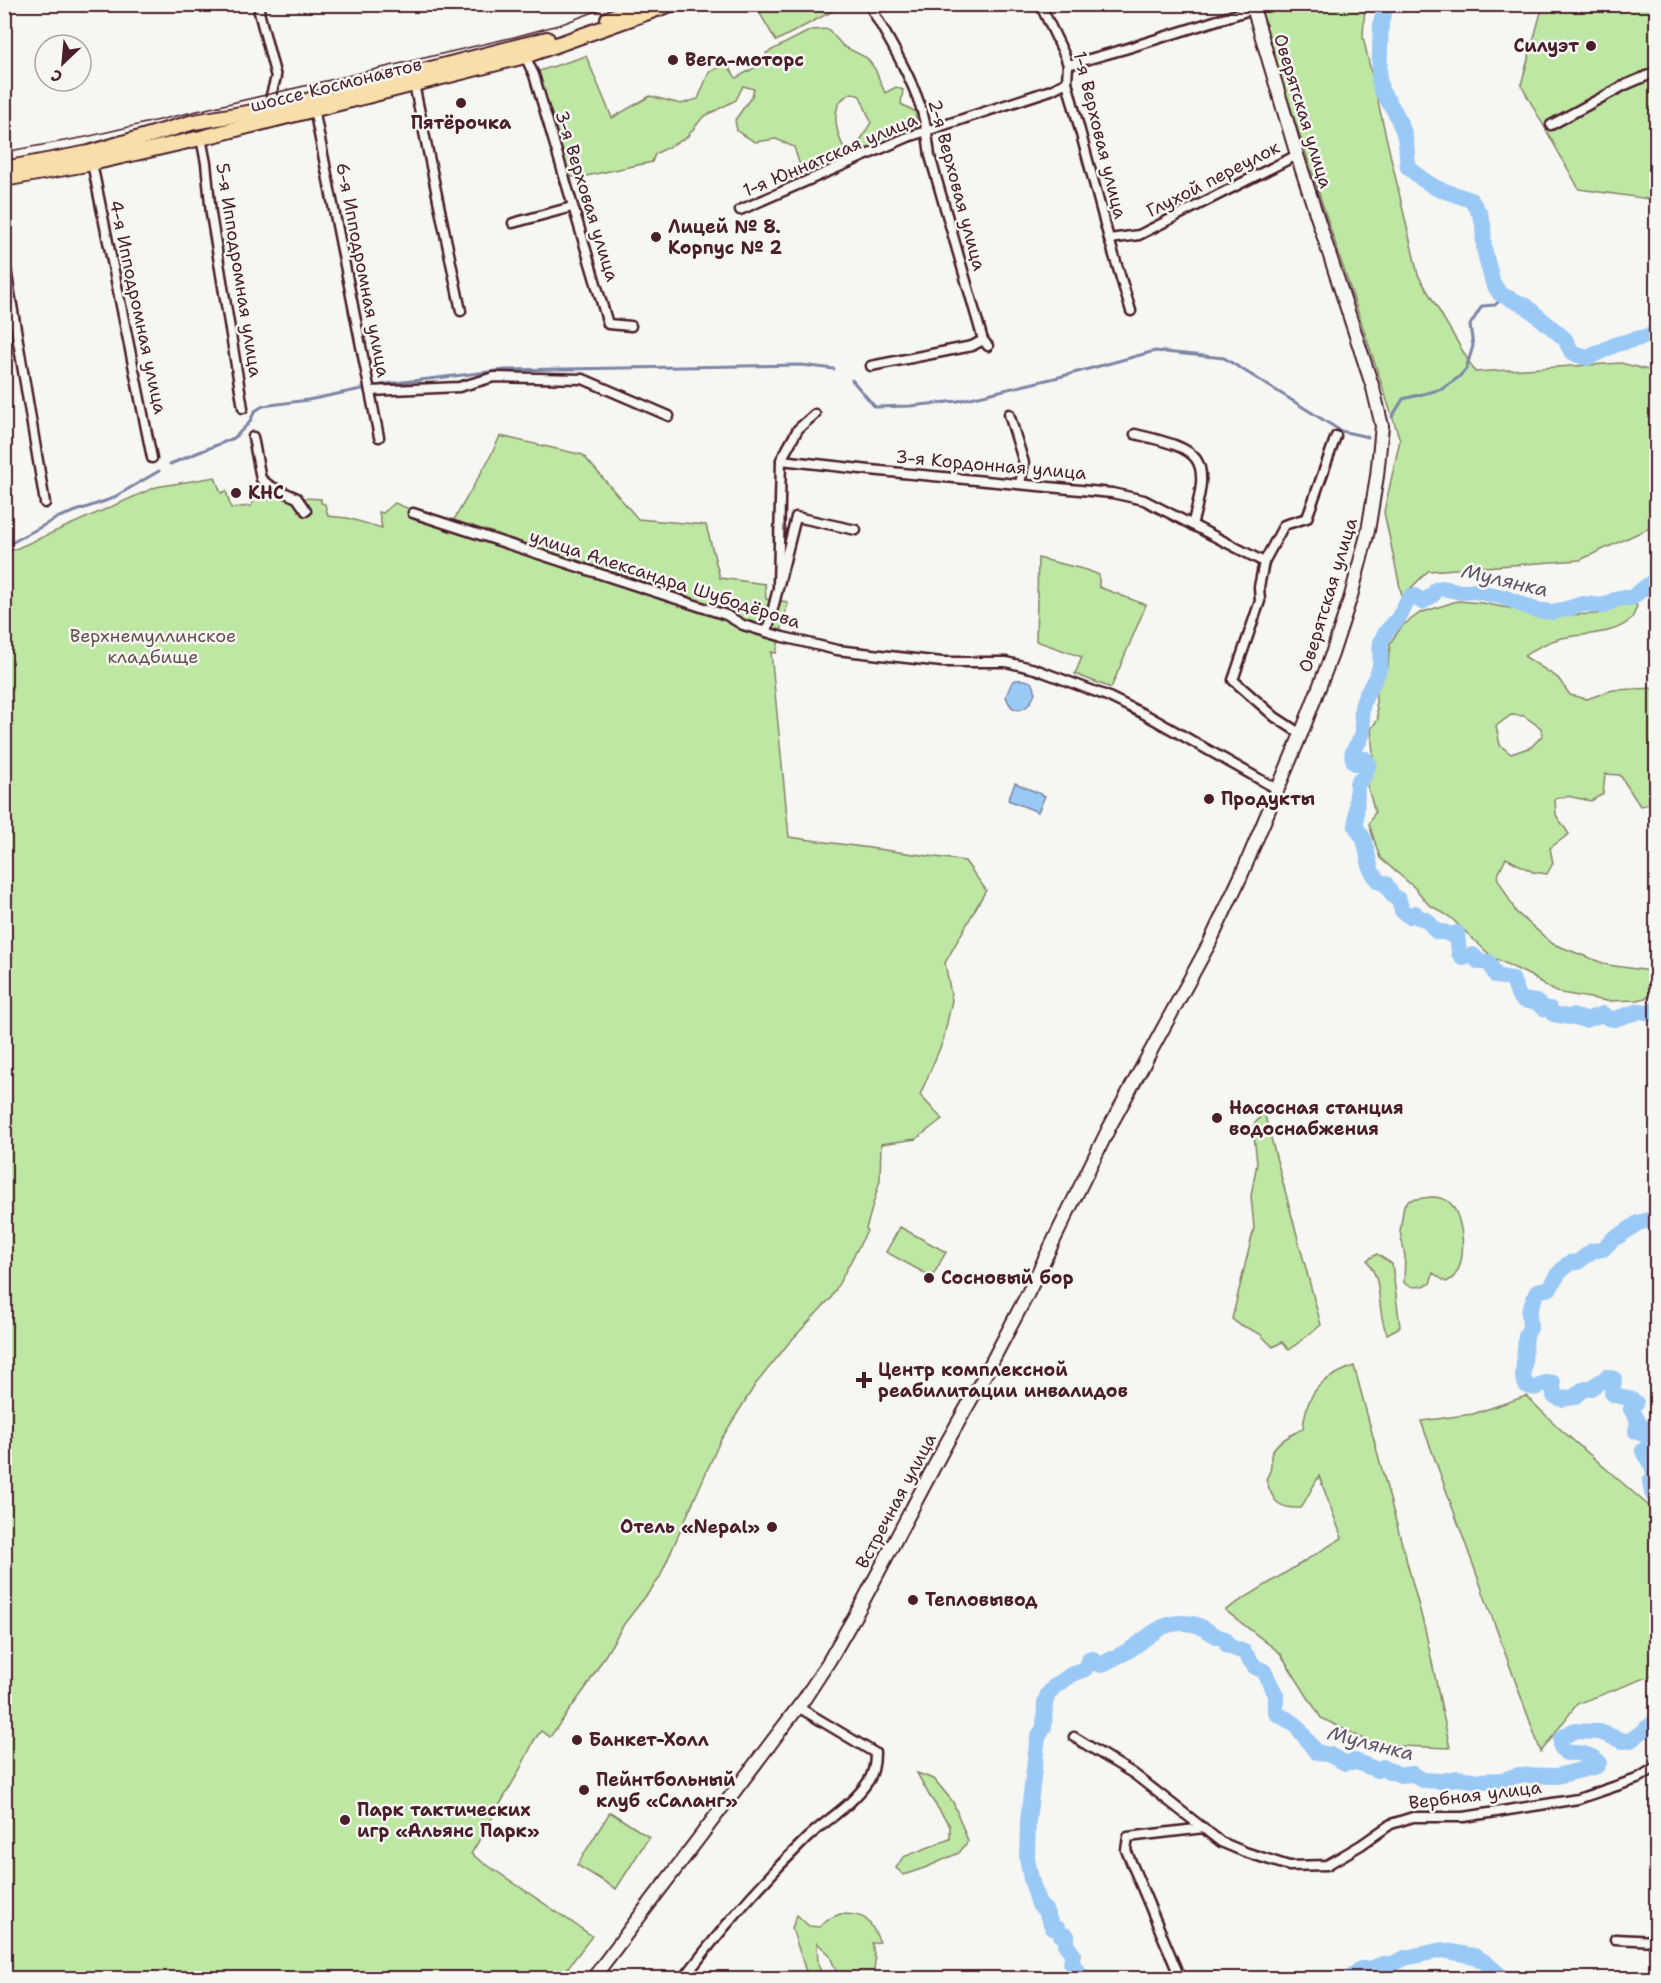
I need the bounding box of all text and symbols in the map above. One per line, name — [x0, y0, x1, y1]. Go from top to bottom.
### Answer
street label: Оверятская улица — [1268, 31, 1338, 191]
north arrow — [33, 33, 93, 93]
place label: Силуэт — [1514, 34, 1579, 58]
marker: Силуэт — [1584, 39, 1598, 53]
place label: Вега-моторс — [685, 48, 804, 72]
street label: 1-я Верховая улица — [1068, 49, 1132, 221]
street label: шоссе Космонавтов — [248, 52, 424, 118]
marker: Вега-моторс — [666, 53, 680, 67]
text: С — [47, 64, 66, 88]
marker: Пятёрочка — [454, 96, 468, 110]
street label: 2-я Верховая улица — [923, 97, 991, 273]
street label: 1-я Юннатская улица — [739, 107, 921, 203]
street label: 3-я Верховая улица — [550, 108, 624, 284]
place label: Пятёрочка — [411, 111, 512, 135]
street label: Глухой переулок — [1142, 135, 1284, 223]
street label: 5-я Ипподромная улица — [210, 161, 268, 379]
street label: 6-я Ипподромная улица — [330, 161, 396, 379]
street label: 4-я Ипподромная улица — [104, 198, 172, 416]
place label: Лицей № 8. Корпус № 2 — [668, 215, 783, 260]
marker: Лицей № 8. Корпус № 2 — [649, 230, 663, 244]
street label: 3-я Кордонная улица — [894, 445, 1088, 485]
place label: КНС — [248, 481, 284, 505]
marker: КНС — [229, 486, 243, 500]
street label: Оверятская улица — [1293, 515, 1363, 675]
street label: улица Александра Шубодёрова — [526, 524, 804, 634]
water label: Мулянка — [1459, 557, 1551, 603]
park label: Верхнемуллинское кладбище — [70, 624, 236, 669]
place label: Пpoдукты — [1221, 787, 1315, 811]
marker: Пpoдукты — [1202, 792, 1216, 806]
place label: Насосная станция водоснабжения — [1229, 1096, 1404, 1141]
marker: Насосная станция водоснабжения — [1210, 1111, 1224, 1125]
place label: Сосновый бор — [941, 1266, 1074, 1290]
marker: Сосновый бор — [922, 1271, 936, 1285]
place label: Центр комплексной реабилитации инвалидов — [878, 1358, 1128, 1403]
marker: Центр комплексной реабилитации инвалидов — [855, 1371, 873, 1389]
street label: Встречная улица — [850, 1429, 942, 1573]
place label: Отель «Nepal» — [620, 1515, 760, 1539]
marker: Отель «Nepal» — [765, 1520, 779, 1534]
place label: Тепловывод — [925, 1588, 1038, 1612]
marker: Тепловывод — [906, 1593, 920, 1607]
water label: Мулянка — [1325, 1720, 1417, 1766]
place label: Банкет-Холл — [589, 1728, 709, 1752]
marker: Банкет-Холл — [570, 1733, 584, 1747]
place label: Пейнтбольный клуб «Саланг» — [596, 1768, 738, 1813]
street label: Вербная улица — [1407, 1775, 1543, 1815]
marker: Пейнтбольный клуб «Саланг» — [577, 1783, 591, 1797]
place label: Парк тактических игр «Альянс Парк» — [357, 1798, 540, 1843]
marker: Парк тактических игр «Альянс Парк» — [338, 1813, 352, 1827]

